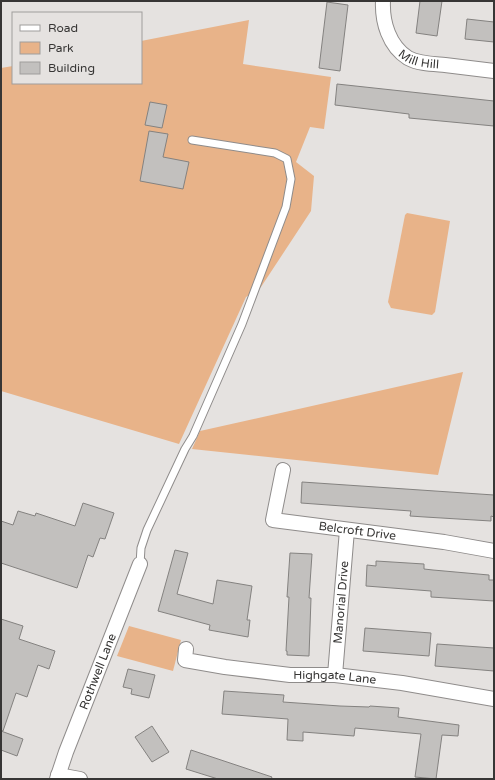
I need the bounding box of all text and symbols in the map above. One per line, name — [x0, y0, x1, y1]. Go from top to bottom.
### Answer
legend — [12, 12, 142, 84]
text: Road — [48, 21, 78, 35]
text: Park — [48, 41, 74, 55]
street label: Mill Hill — [396, 47, 439, 72]
text: Building — [48, 61, 95, 75]
street label: Belcroft Drive — [318, 519, 397, 543]
street label: Manorial Drive — [331, 560, 351, 644]
street label: Rothwell Lane — [76, 631, 119, 712]
street label: Highgate Lane — [293, 668, 377, 687]

